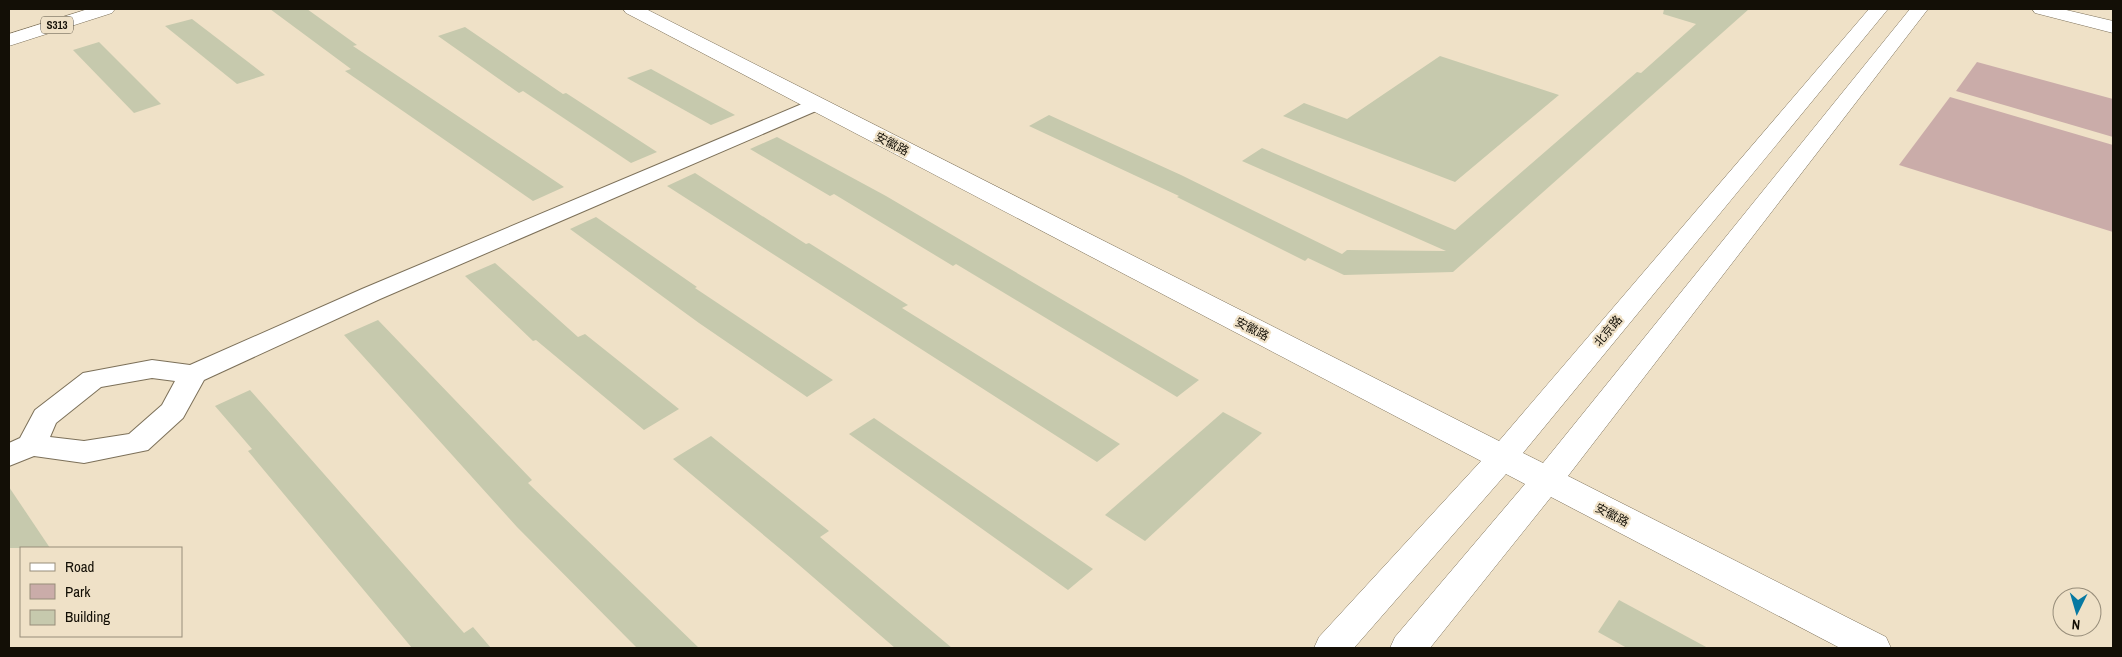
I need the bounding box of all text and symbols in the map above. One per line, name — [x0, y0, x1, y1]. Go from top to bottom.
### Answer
road number: S313 — [41, 16, 73, 34]
street label: 安徽路 — [872, 129, 912, 159]
street label: 北京路 — [1590, 312, 1626, 350]
street label: 安徽路 — [1232, 314, 1272, 344]
street label: 安徽路 — [1592, 500, 1632, 530]
legend — [20, 547, 182, 637]
text: Road — [65, 556, 94, 577]
text: Park — [65, 581, 91, 602]
north arrow — [2052, 587, 2102, 637]
text: Building — [65, 606, 110, 627]
text: N — [2071, 616, 2081, 634]

